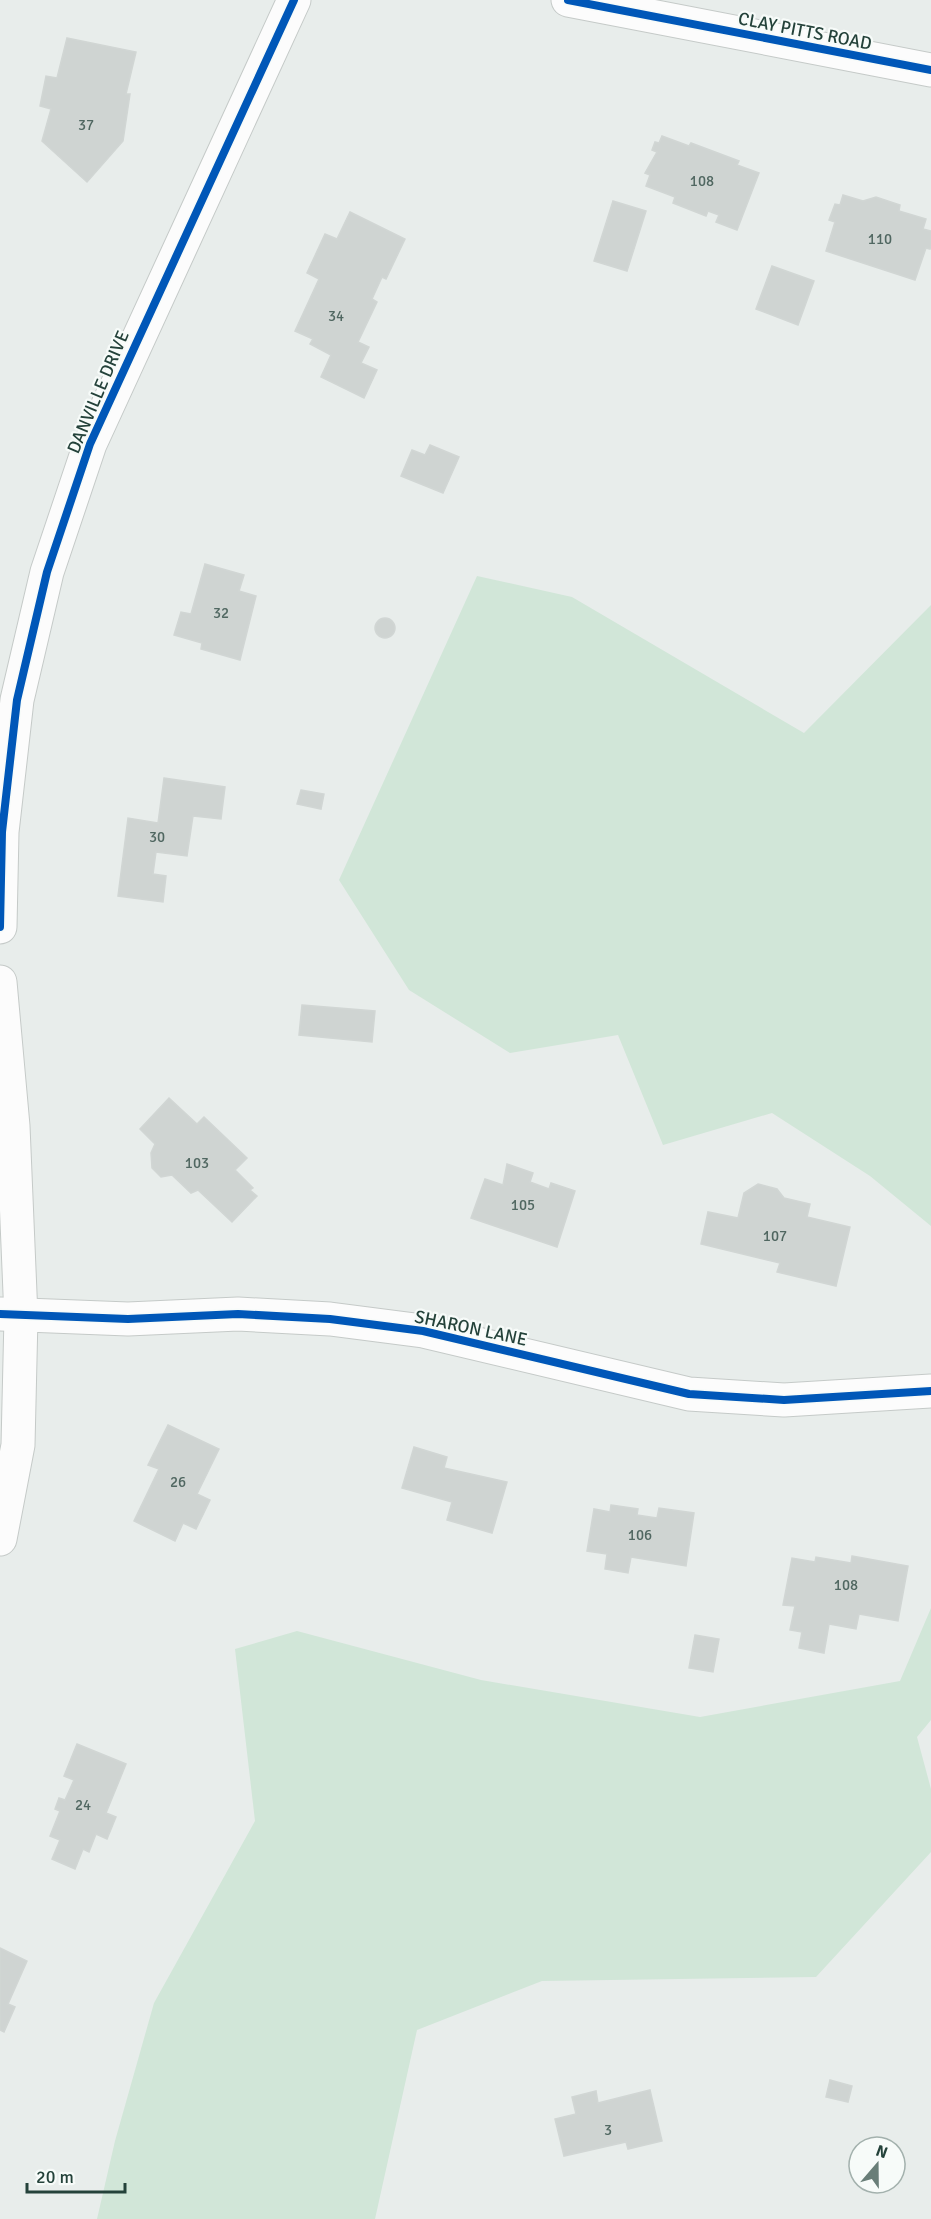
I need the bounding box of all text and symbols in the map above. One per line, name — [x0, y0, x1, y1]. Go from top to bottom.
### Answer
street label: CLAY PITTS ROAD — [736, 7, 874, 55]
house number: 37 — [78, 116, 94, 134]
house number: 108 — [690, 172, 714, 190]
house number: 110 — [868, 230, 892, 248]
house number: 34 — [328, 307, 344, 325]
street label: DANVILLE DRIVE — [62, 327, 134, 457]
house number: 32 — [213, 604, 229, 622]
house number: 30 — [149, 828, 165, 846]
house number: 103 — [185, 1154, 209, 1172]
house number: 105 — [511, 1196, 535, 1214]
house number: 107 — [763, 1227, 787, 1245]
street label: SHARON LANE — [413, 1305, 529, 1351]
house number: 26 — [170, 1473, 186, 1491]
house number: 106 — [628, 1526, 652, 1544]
house number: 108 — [834, 1576, 858, 1594]
house number: 24 — [75, 1796, 91, 1814]
house number: 3 — [604, 2121, 612, 2139]
north arrow — [847, 2135, 907, 2195]
text: N — [873, 2141, 890, 2163]
scale bar — [27, 2156, 124, 2194]
text: 20 m — [36, 2166, 74, 2188]

